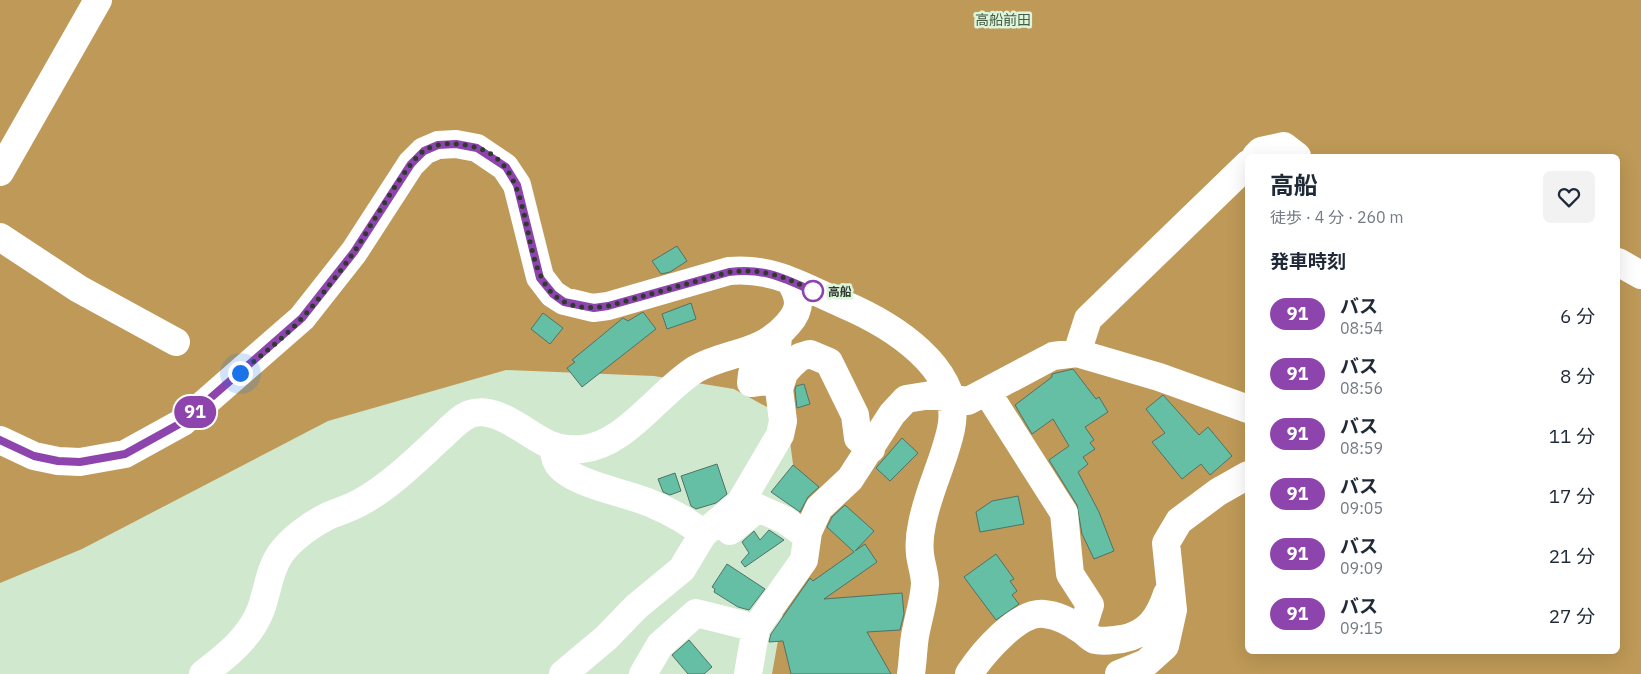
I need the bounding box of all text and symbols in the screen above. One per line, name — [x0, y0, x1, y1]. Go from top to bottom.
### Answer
district label: 高船前田 — [975, 11, 1031, 29]
text: 高船 — [1270, 169, 1318, 201]
button: heart — [1543, 171, 1595, 223]
text: 徒歩 · 4 分 · 260 m — [1270, 207, 1403, 227]
text: 発車時刻 — [1270, 249, 1346, 273]
marker: 高船 — [802, 280, 824, 302]
place label: 高船 — [828, 284, 852, 299]
text: バス — [1340, 294, 1378, 318]
text: 91 — [1287, 302, 1308, 325]
text: 6 分 — [1560, 304, 1595, 328]
text: 08:54 — [1340, 318, 1383, 338]
text: バス — [1340, 354, 1378, 378]
your location — [228, 361, 253, 386]
text: 91 — [1287, 362, 1308, 385]
text: 8 分 — [1560, 364, 1595, 388]
text: 08:56 — [1340, 378, 1383, 398]
line badge: 91 — [172, 396, 218, 428]
text: 91 — [184, 400, 206, 423]
text: バス — [1340, 414, 1378, 438]
text: 91 — [1287, 422, 1308, 445]
text: 11 分 — [1549, 424, 1595, 448]
text: 08:59 — [1340, 438, 1383, 458]
text: バス — [1340, 474, 1378, 498]
text: 91 — [1287, 482, 1308, 505]
text: 17 分 — [1549, 484, 1595, 508]
text: 09:05 — [1340, 498, 1383, 518]
text: バス — [1340, 534, 1378, 558]
text: 91 — [1287, 542, 1308, 565]
text: 21 分 — [1549, 544, 1595, 568]
text: 09:09 — [1340, 558, 1383, 578]
text: バス — [1340, 594, 1378, 618]
text: 91 — [1287, 602, 1308, 625]
text: 27 分 — [1549, 604, 1595, 628]
text: 09:15 — [1340, 618, 1383, 638]

